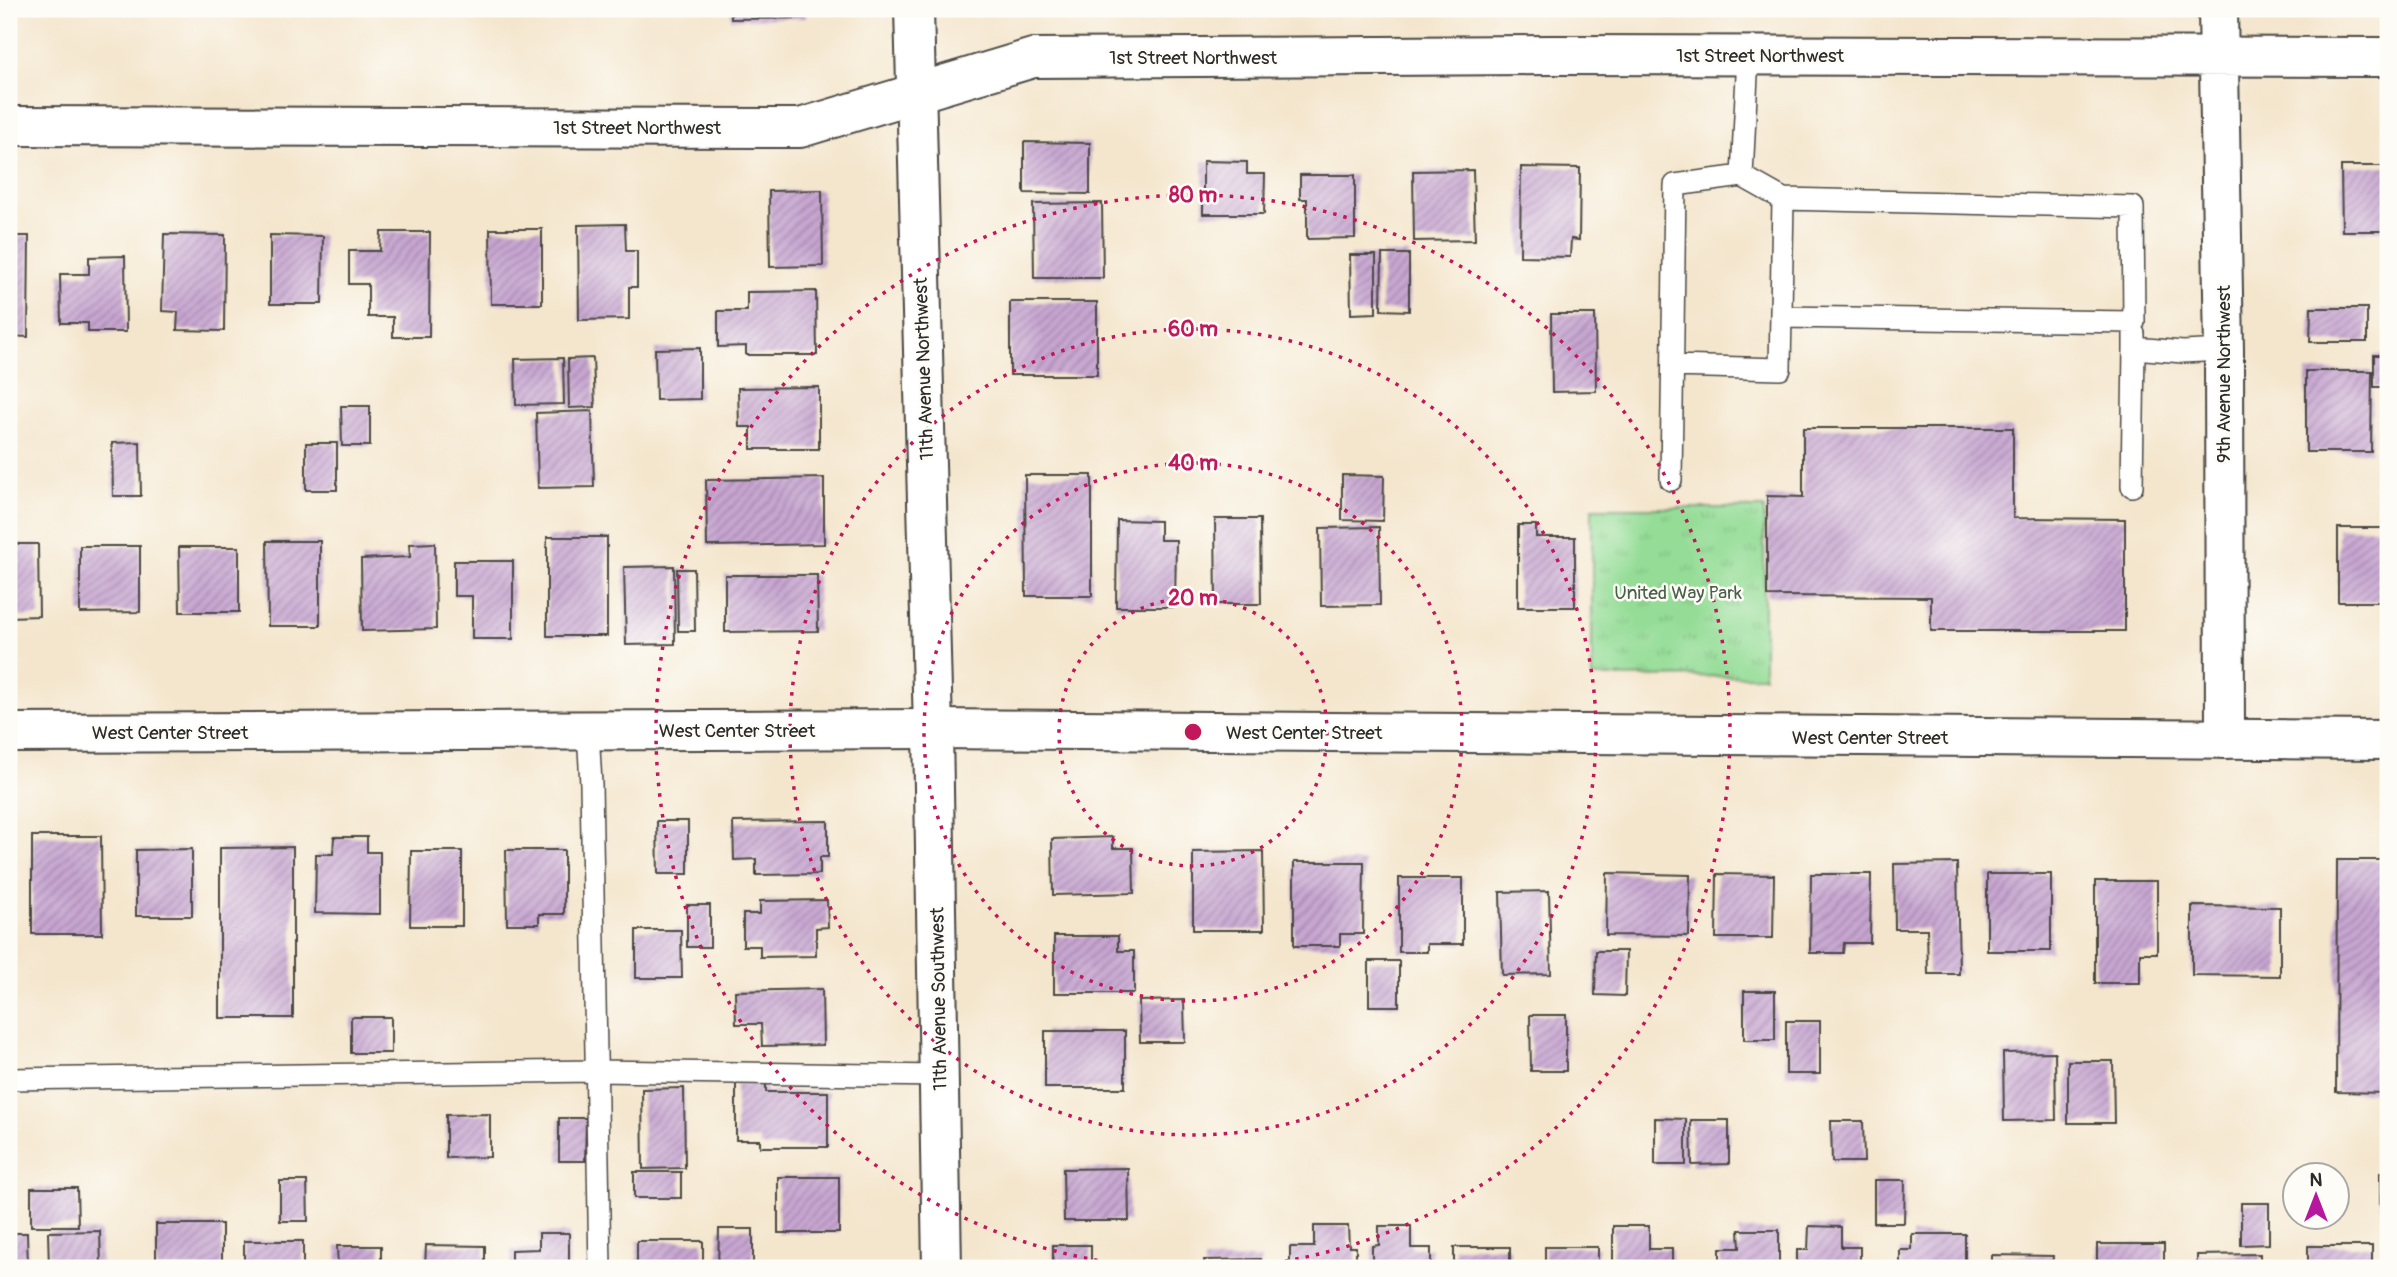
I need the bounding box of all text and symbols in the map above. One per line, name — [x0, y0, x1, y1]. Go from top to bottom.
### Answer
street label: 1st Street Northwest — [1676, 44, 1844, 68]
street label: 1st Street Northwest — [1109, 46, 1277, 70]
street label: 1st Street Northwest — [553, 116, 721, 140]
text: 80 m — [1169, 182, 1217, 209]
street label: 11th Avenue Northwest — [909, 277, 939, 461]
street label: 9th Avenue Northwest — [2212, 285, 2236, 463]
text: 60 m — [1168, 316, 1218, 343]
text: 40 m — [1168, 450, 1218, 477]
park label: United Way Park — [1614, 581, 1742, 605]
text: 20 m — [1168, 585, 1218, 612]
street label: West Center Street — [659, 719, 816, 743]
centre of rings — [1181, 720, 1205, 744]
street label: West Center Street — [92, 721, 249, 745]
street label: West Center Street — [1226, 721, 1383, 745]
street label: West Center Street — [1792, 726, 1949, 750]
street label: 11th Avenue Southwest — [925, 907, 953, 1091]
north arrow — [2282, 1162, 2352, 1232]
text: N — [2310, 1168, 2323, 1192]

